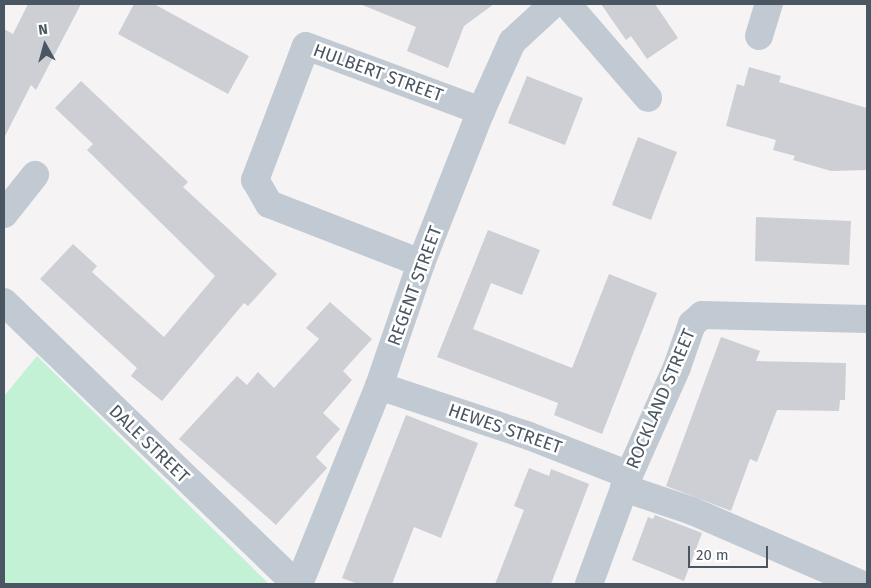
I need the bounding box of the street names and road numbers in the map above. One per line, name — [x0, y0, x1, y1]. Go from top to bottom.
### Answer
street label: HULBERT STREET — [310, 40, 446, 106]
street label: REGENT STREET — [383, 223, 447, 349]
street label: ROCKLAND STREET — [622, 326, 700, 472]
street label: HEWES STREET — [445, 399, 565, 459]
street label: DALE STREET — [104, 400, 194, 488]

